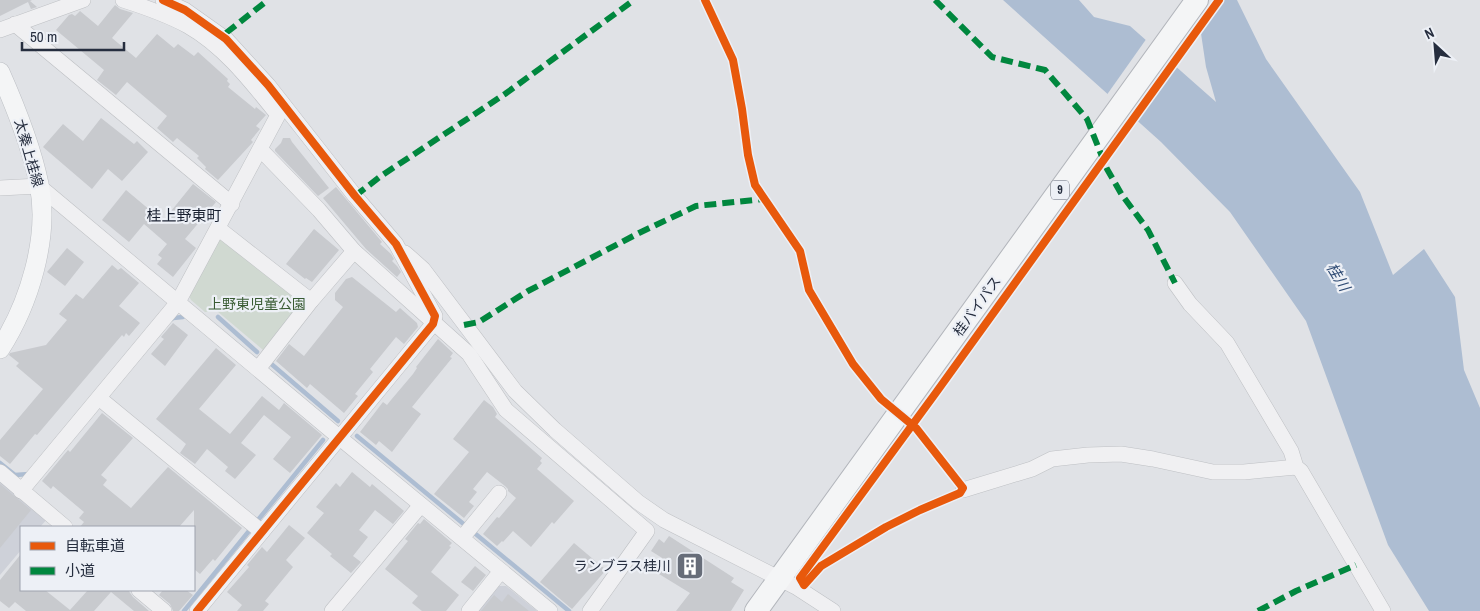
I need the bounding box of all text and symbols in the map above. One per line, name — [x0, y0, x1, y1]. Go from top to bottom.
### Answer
scale bar — [22, 20, 125, 52]
north arrow — [1410, 20, 1460, 70]
text: N — [1422, 23, 1437, 43]
text: 50 m — [30, 26, 57, 47]
street label: 太秦上桂線 — [11, 117, 47, 189]
road number: 9 — [1051, 180, 1069, 200]
district label: 桂上野東町 — [146, 205, 222, 226]
water label: 桂川 — [1322, 258, 1356, 297]
street label: 桂バイパス — [949, 273, 1005, 339]
park label: 上野東児童公園 — [208, 295, 306, 313]
legend — [20, 526, 195, 591]
text: 自転車道 — [65, 535, 125, 556]
building icon: ランブラス桂川 — [675, 551, 705, 581]
place label: ランブラス桂川 — [574, 557, 671, 575]
text: 小道 — [65, 560, 95, 581]

